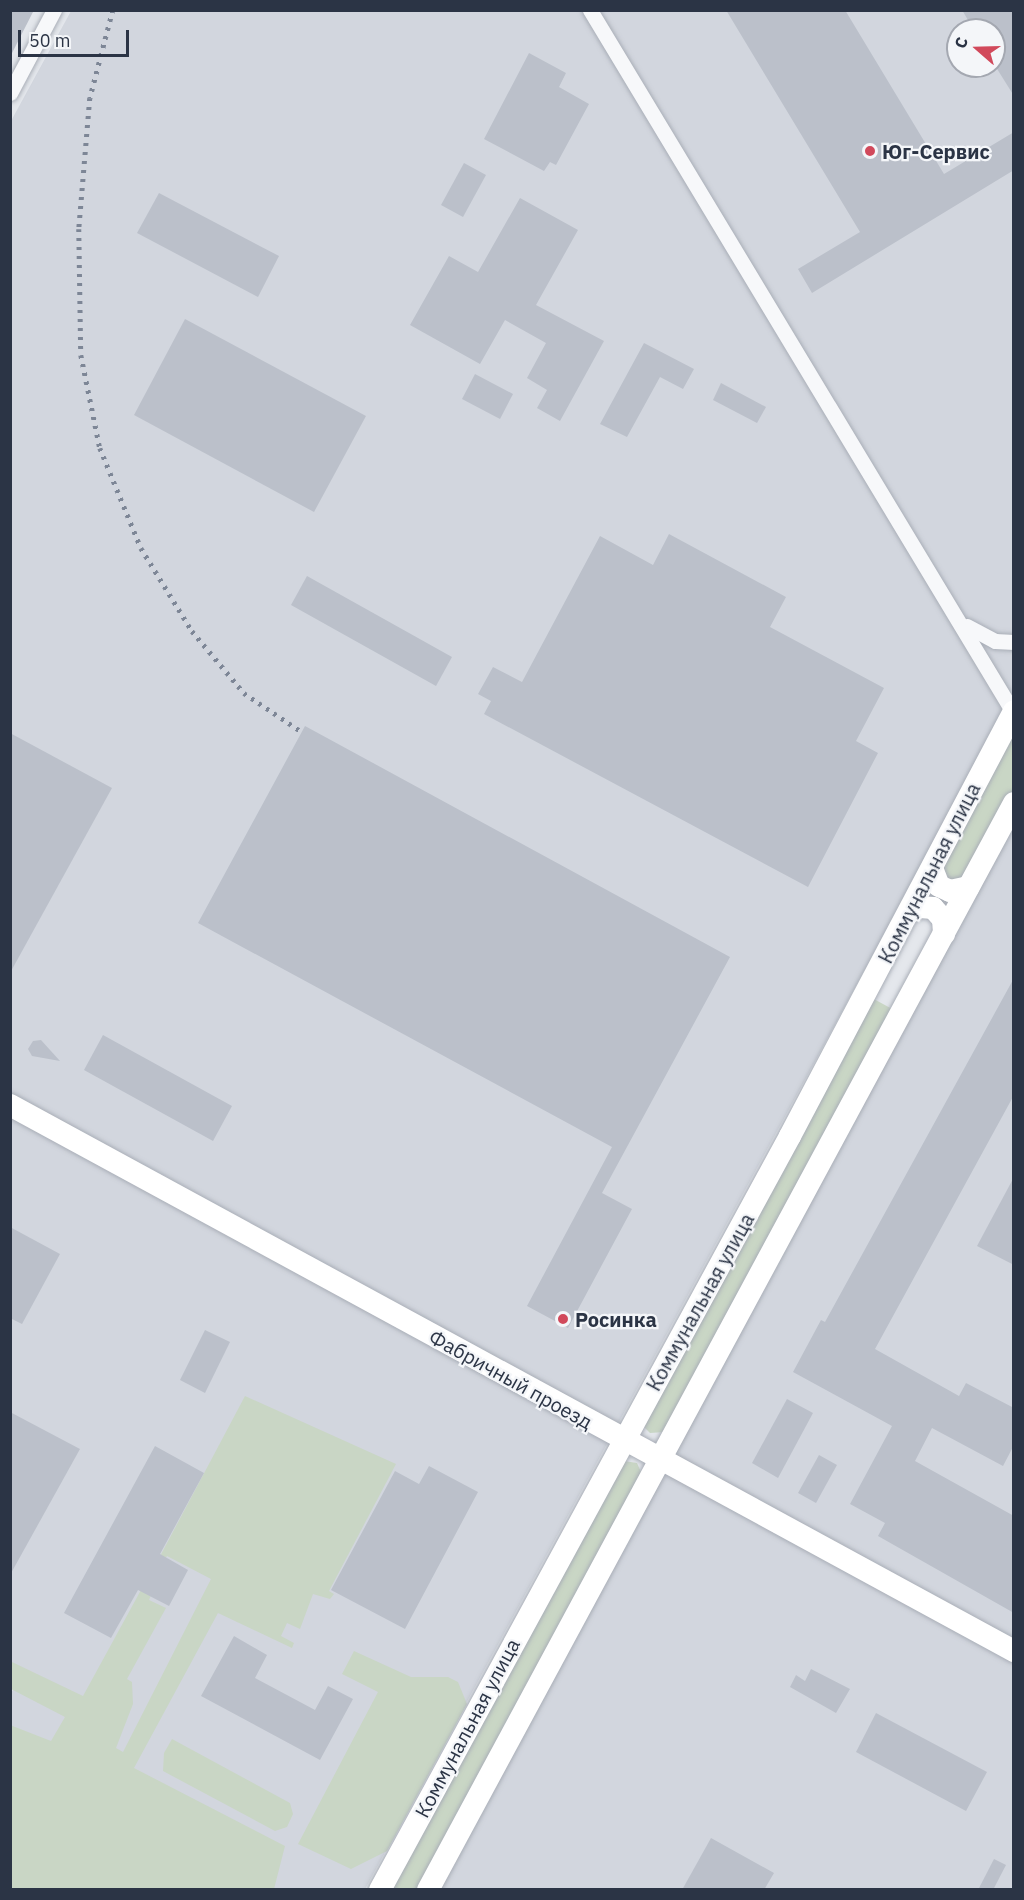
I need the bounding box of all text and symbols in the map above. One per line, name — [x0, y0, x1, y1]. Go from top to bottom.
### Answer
scale bar — [21, 18, 132, 56]
north arrow — [946, 18, 1006, 78]
text: 50 m — [29, 29, 71, 52]
text: С — [950, 34, 972, 51]
place label: Юг-Сервис — [882, 139, 990, 163]
marker: Юг-Сервис — [863, 144, 877, 158]
street label: Коммунальная улица — [873, 779, 985, 967]
street label: Коммунальная улица — [641, 1209, 759, 1395]
place label: Росинка — [575, 1307, 657, 1331]
marker: Росинка — [556, 1312, 570, 1326]
street label: Фабричный проезд — [425, 1324, 597, 1434]
street label: Коммунальная улица — [410, 1634, 524, 1822]

